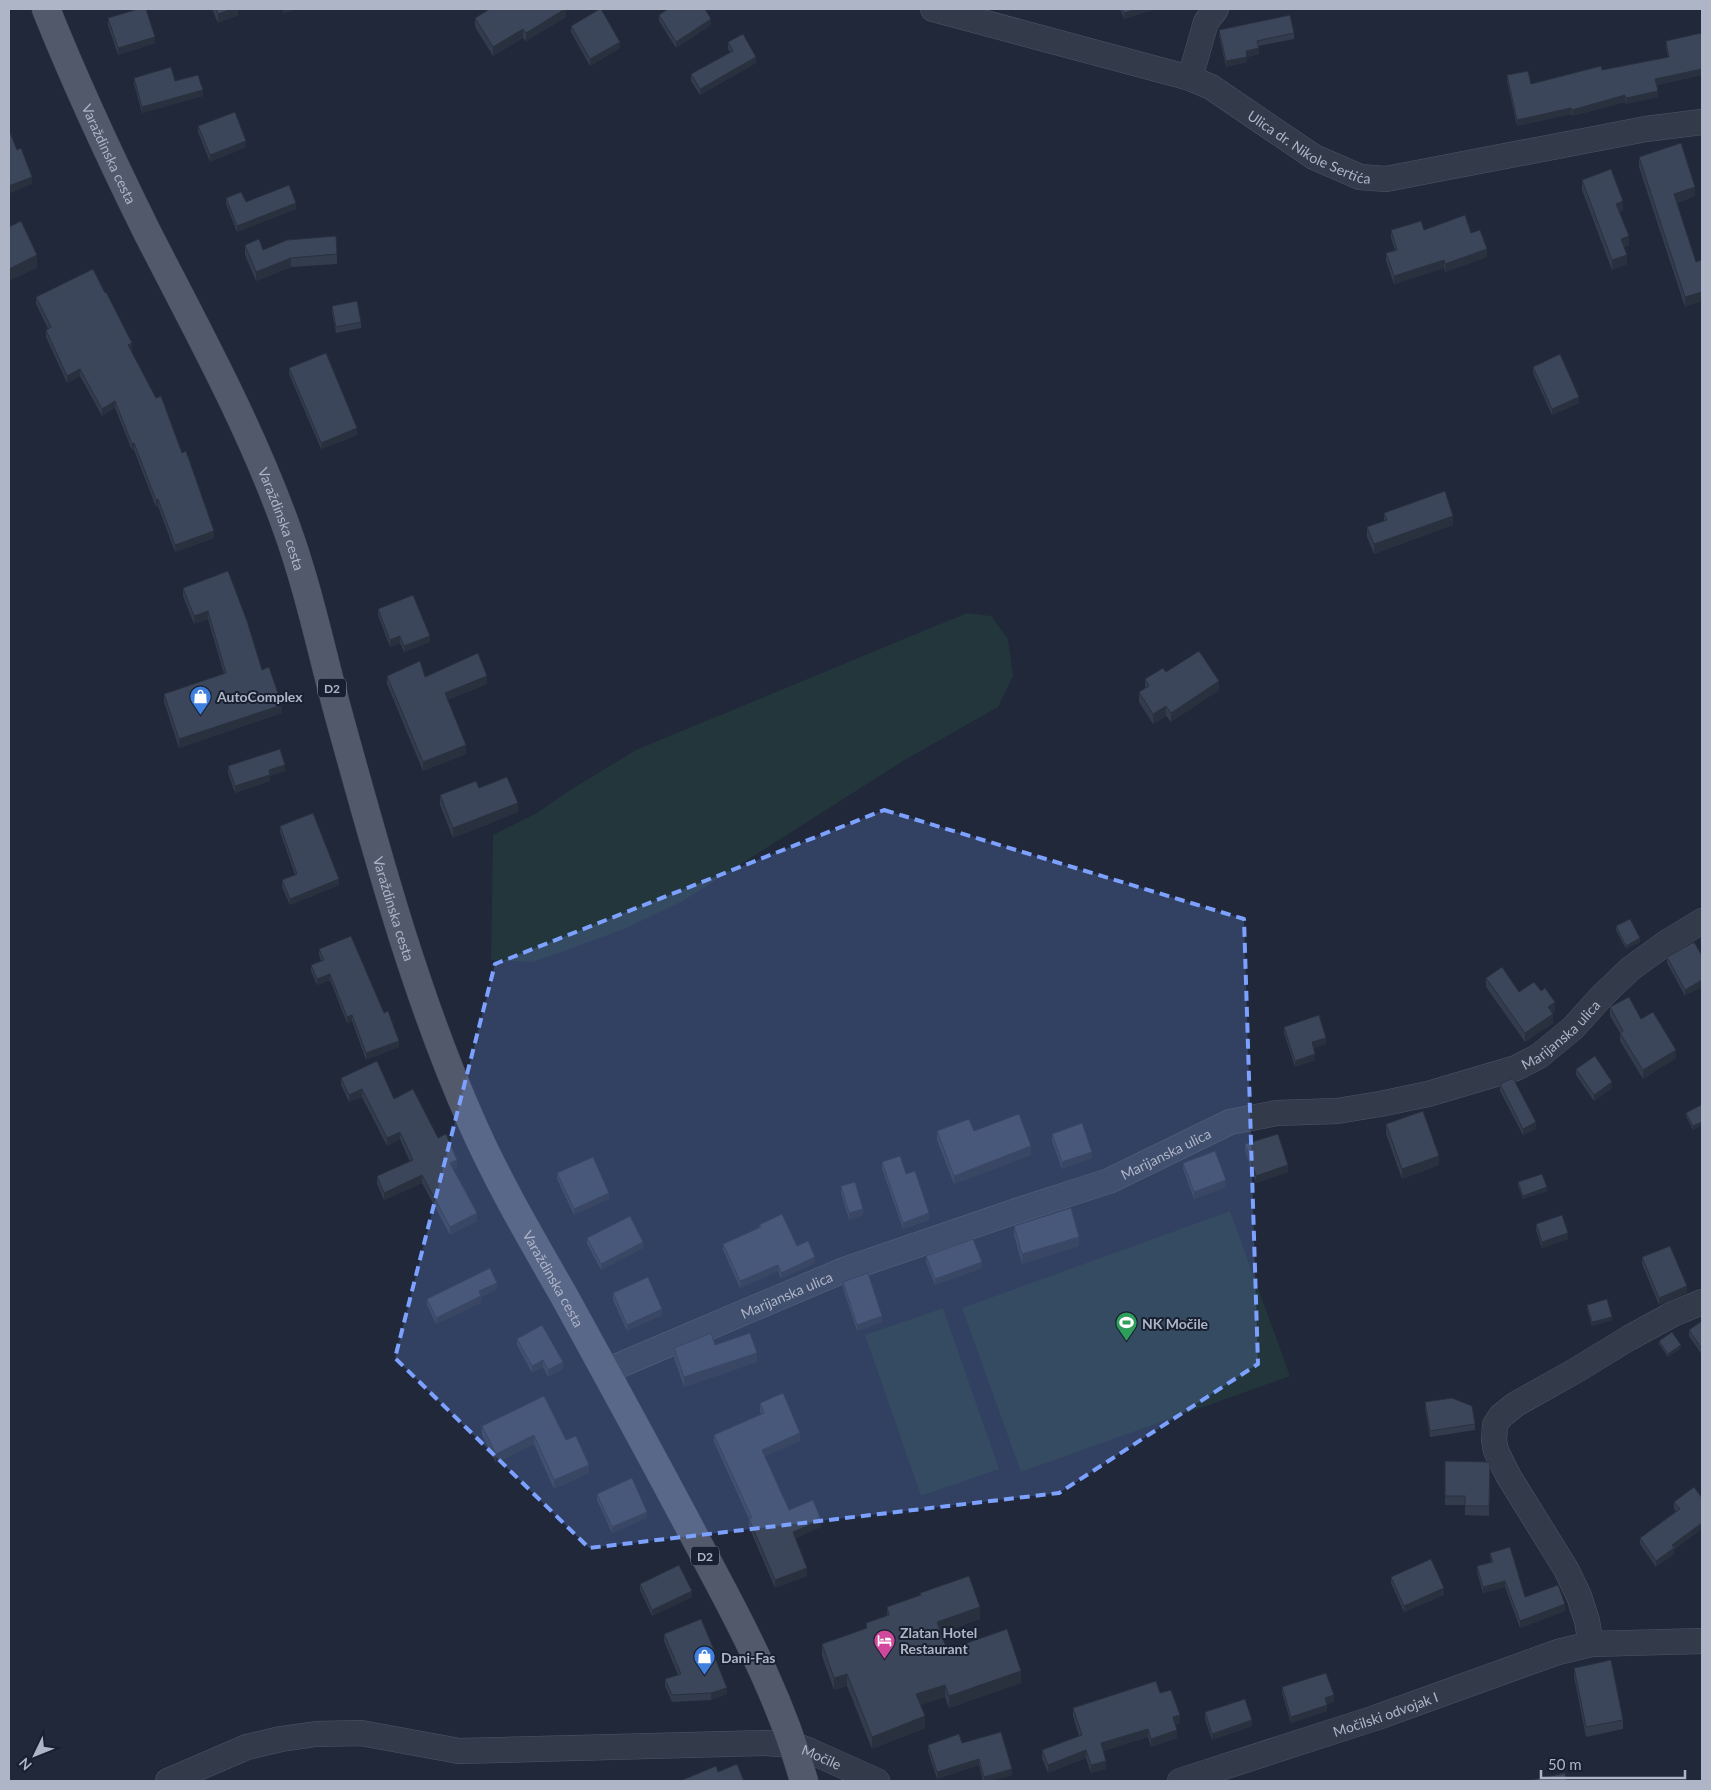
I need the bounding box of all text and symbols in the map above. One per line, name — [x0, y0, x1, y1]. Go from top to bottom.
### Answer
street label: Varaždinska cesta — [79, 101, 140, 206]
street label: Ulica dr. Nikole Sertića — [1245, 106, 1371, 186]
street label: Varaždinska cesta — [255, 465, 308, 572]
road number: D2 — [318, 678, 346, 698]
shop icon: AutoComplex — [189, 684, 213, 715]
place label: AutoComplex — [216, 688, 303, 705]
street label: Varaždinska cesta — [370, 854, 418, 963]
street label: Marijanska ulica — [1518, 996, 1603, 1072]
street label: Marijanska ulica — [1118, 1124, 1213, 1183]
street label: Varaždinska cesta — [520, 1227, 588, 1330]
street label: Marijanska ulica — [738, 1267, 835, 1321]
sports icon: NK Močile — [1114, 1311, 1138, 1342]
place label: NK Močile — [1142, 1315, 1209, 1332]
road number: D2 — [691, 1546, 719, 1565]
place label: Zlatan Hotel Restaurant — [900, 1624, 977, 1657]
hotel icon: Zlatan Hotel Restaurant — [872, 1628, 896, 1659]
shop icon: Dani-Fas — [693, 1645, 717, 1676]
place label: Dani-Fas — [721, 1649, 776, 1666]
street label: Močilski odvojak I — [1331, 1688, 1440, 1740]
north arrow — [10, 1730, 60, 1780]
street label: Močile — [800, 1740, 844, 1772]
scale bar — [1541, 1748, 1685, 1780]
text: N — [15, 1754, 35, 1774]
text: 50 m — [1548, 1755, 1582, 1773]

